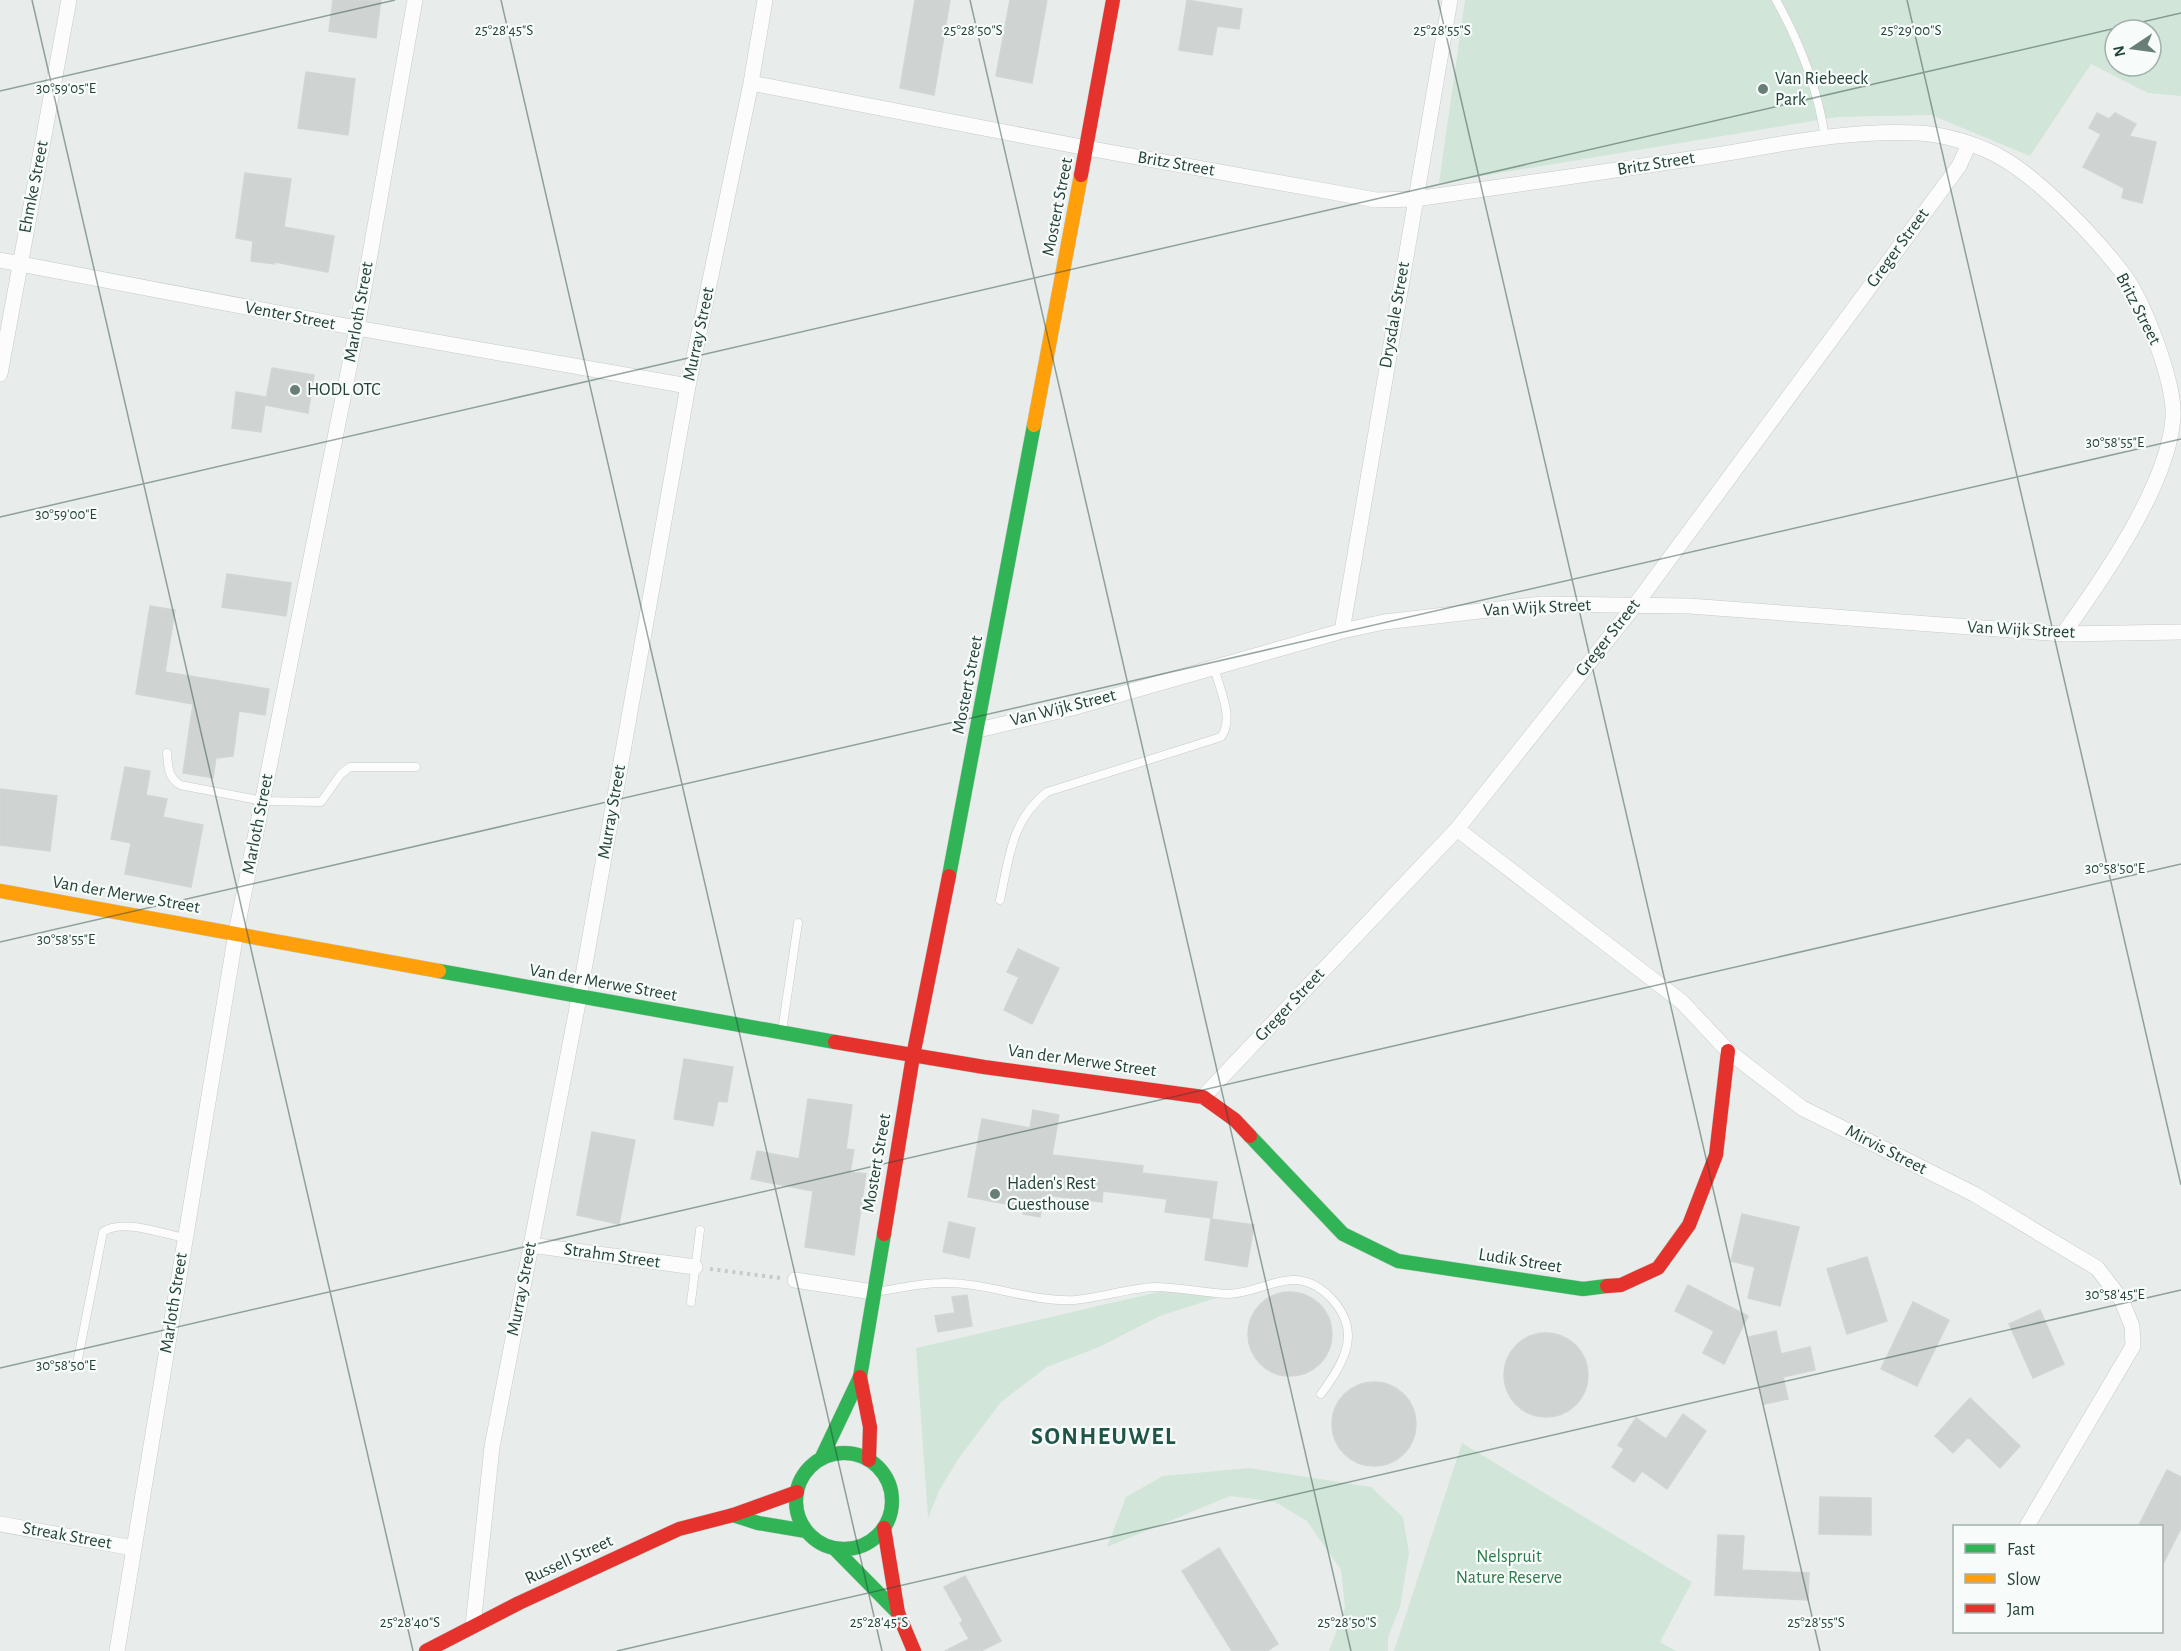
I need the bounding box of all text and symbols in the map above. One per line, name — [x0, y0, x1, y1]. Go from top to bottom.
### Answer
north arrow — [2103, 18, 2163, 78]
text: 25°28'45"S — [475, 23, 533, 38]
text: 25°28'50"S — [943, 23, 1003, 38]
text: 25°28'55"S — [1413, 23, 1471, 38]
text: 25°29'00"S — [1881, 23, 1941, 38]
text: N — [2110, 44, 2128, 58]
place label: Van Riebeeck Park — [1775, 70, 1869, 109]
text: 30°59'05"E — [36, 81, 96, 96]
marker: Van Riebeeck Park — [1756, 82, 1770, 96]
street label: Ehmke Street — [16, 139, 52, 235]
street label: Britz Street — [1136, 148, 1216, 180]
street label: Britz Street — [1616, 149, 1696, 179]
street label: Mostert Street — [1040, 156, 1076, 258]
street label: Greger Street — [1864, 205, 1933, 291]
street label: Marloth Street — [341, 260, 377, 364]
street label: Drysdale Street — [1377, 260, 1413, 370]
street label: Britz Street — [2112, 270, 2164, 348]
street label: Murray Street — [680, 285, 718, 383]
street label: Venter Street — [243, 298, 337, 334]
place label: HODL OTC — [307, 381, 381, 399]
marker: HODL OTC — [288, 383, 302, 397]
text: 30°58'55"E — [2086, 435, 2144, 450]
text: 30°59'00"E — [35, 507, 97, 522]
street label: Van Wijk Street — [1482, 596, 1592, 620]
street label: Greger Street — [1572, 596, 1644, 680]
street label: Van Wijk Street — [1966, 618, 2076, 642]
street label: Mostert Street — [950, 634, 986, 736]
street label: Van Wijk Street — [1008, 686, 1118, 730]
street label: Murray Street — [595, 763, 629, 861]
street label: Marloth Street — [239, 772, 277, 876]
text: 30°58'50"E — [2085, 861, 2145, 876]
street label: Van der Merwe Street — [51, 873, 202, 917]
text: 30°58'55"E — [37, 932, 95, 947]
street label: Van der Merwe Street — [528, 961, 679, 1005]
street label: Greger Street — [1252, 965, 1328, 1045]
street label: Van der Merwe Street — [1007, 1042, 1158, 1080]
street label: Mostert Street — [859, 1112, 895, 1214]
street label: Mirvis Street — [1842, 1122, 1930, 1178]
place label: Haden's Rest Guesthouse — [1007, 1175, 1096, 1214]
marker: Haden's Rest Guesthouse — [988, 1187, 1002, 1201]
street label: Murray Street — [504, 1240, 540, 1338]
street label: Strahm Street — [563, 1240, 662, 1272]
street label: Ludik Street — [1477, 1246, 1563, 1276]
street label: Marloth Street — [157, 1251, 191, 1355]
text: 30°58'45"E — [2085, 1287, 2145, 1302]
text: 30°58'50"E — [36, 1358, 96, 1373]
district label: SONHEUWEL — [1031, 1425, 1177, 1449]
street label: Streak Street — [21, 1519, 113, 1553]
legend — [1953, 1525, 2163, 1633]
street label: Russell Street — [522, 1532, 616, 1588]
text: Fast — [2007, 1541, 2035, 1559]
park label: Nelspruit Nature Reserve — [1456, 1548, 1562, 1587]
text: Slow — [2007, 1571, 2040, 1589]
text: Jam — [2007, 1601, 2035, 1619]
text: 25°28'40"S — [380, 1615, 440, 1630]
text: 25°28'45"S — [850, 1615, 908, 1630]
text: 25°28'50"S — [1317, 1615, 1377, 1630]
text: 25°28'55"S — [1787, 1615, 1845, 1630]

